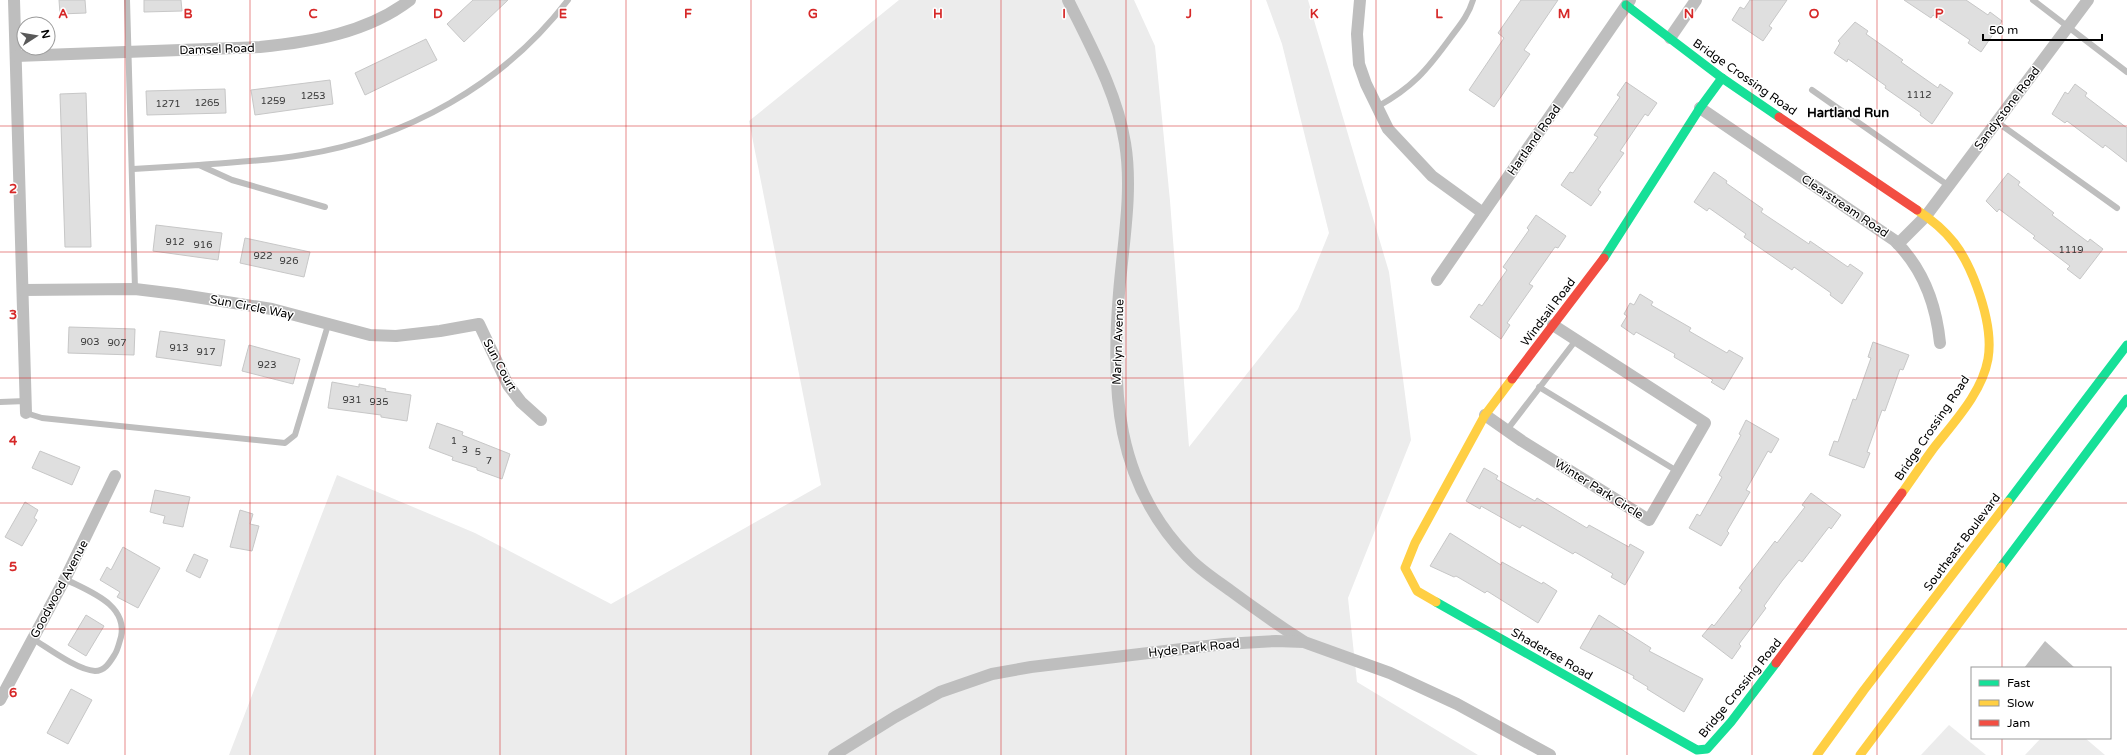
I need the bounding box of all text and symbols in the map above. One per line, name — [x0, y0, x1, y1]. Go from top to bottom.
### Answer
text: A — [58, 6, 68, 22]
text: B — [183, 6, 193, 22]
text: C — [308, 6, 318, 22]
text: D — [433, 6, 443, 22]
text: E — [559, 6, 567, 22]
text: F — [684, 6, 692, 22]
text: G — [808, 6, 818, 22]
text: H — [933, 6, 943, 22]
text: I — [1062, 6, 1066, 22]
text: J — [1185, 6, 1192, 22]
text: K — [1310, 6, 1319, 22]
text: L — [1435, 6, 1443, 22]
text: M — [1558, 6, 1570, 22]
text: N — [1684, 6, 1694, 22]
text: O — [1809, 6, 1820, 22]
text: P — [1935, 6, 1944, 22]
north arrow — [16, 16, 56, 56]
scale bar — [1983, 16, 2102, 42]
text: 50 m — [1989, 23, 2018, 37]
text: N — [38, 28, 53, 40]
street label: Bridge Crossing Road — [1690, 36, 1800, 118]
street label: Damsel Road — [179, 41, 255, 57]
street label: Sandystone Road — [1971, 64, 2043, 152]
house number: 1112 — [1906, 89, 1932, 101]
house number: 1253 — [300, 90, 326, 102]
house number: 1259 — [260, 95, 286, 107]
house number: 1265 — [194, 97, 220, 109]
house number: 1271 — [155, 98, 181, 110]
street label: Hartland Road — [1504, 102, 1564, 178]
district label: Hartland Run — [1807, 105, 1889, 121]
street label: Clearstream Road — [1799, 172, 1891, 240]
text: 2 — [9, 181, 17, 197]
house number: 912 — [166, 236, 184, 248]
house number: 916 — [194, 239, 212, 251]
house number: 1119 — [2058, 244, 2084, 256]
house number: 922 — [254, 250, 272, 262]
house number: 926 — [280, 255, 298, 267]
street label: Windsail Road — [1518, 275, 1578, 349]
street label: Sun Circle Way — [209, 292, 295, 322]
street label: Marlyn Avenue — [1110, 299, 1126, 385]
text: 3 — [9, 307, 17, 323]
house number: 903 — [81, 336, 99, 348]
house number: 907 — [108, 337, 126, 349]
street label: Sun Court — [480, 337, 520, 394]
house number: 913 — [170, 342, 188, 354]
house number: 917 — [197, 346, 215, 358]
house number: 923 — [258, 359, 276, 371]
street label: Bridge Crossing Road — [1892, 373, 1972, 483]
house number: 931 — [343, 394, 361, 406]
house number: 935 — [370, 396, 388, 408]
text: 4 — [9, 433, 18, 449]
house number: 1 — [451, 435, 457, 447]
house number: 3 — [462, 444, 468, 456]
house number: 5 — [475, 446, 481, 458]
house number: 7 — [486, 455, 492, 467]
street label: Winter Park Circle — [1552, 456, 1646, 522]
street label: Southeast Boulevard — [1921, 490, 2003, 594]
street label: Goodwood Avenue — [27, 537, 91, 640]
text: 5 — [9, 559, 17, 575]
street label: Shadetree Road — [1509, 625, 1595, 683]
street label: Hyde Park Road — [1148, 636, 1240, 660]
street label: Bridge Crossing Road — [1696, 636, 1784, 740]
legend — [1971, 667, 2111, 739]
text: Fast — [2007, 676, 2031, 690]
text: 6 — [9, 685, 17, 701]
text: Slow — [2007, 696, 2034, 710]
text: Jam — [2007, 716, 2030, 730]

